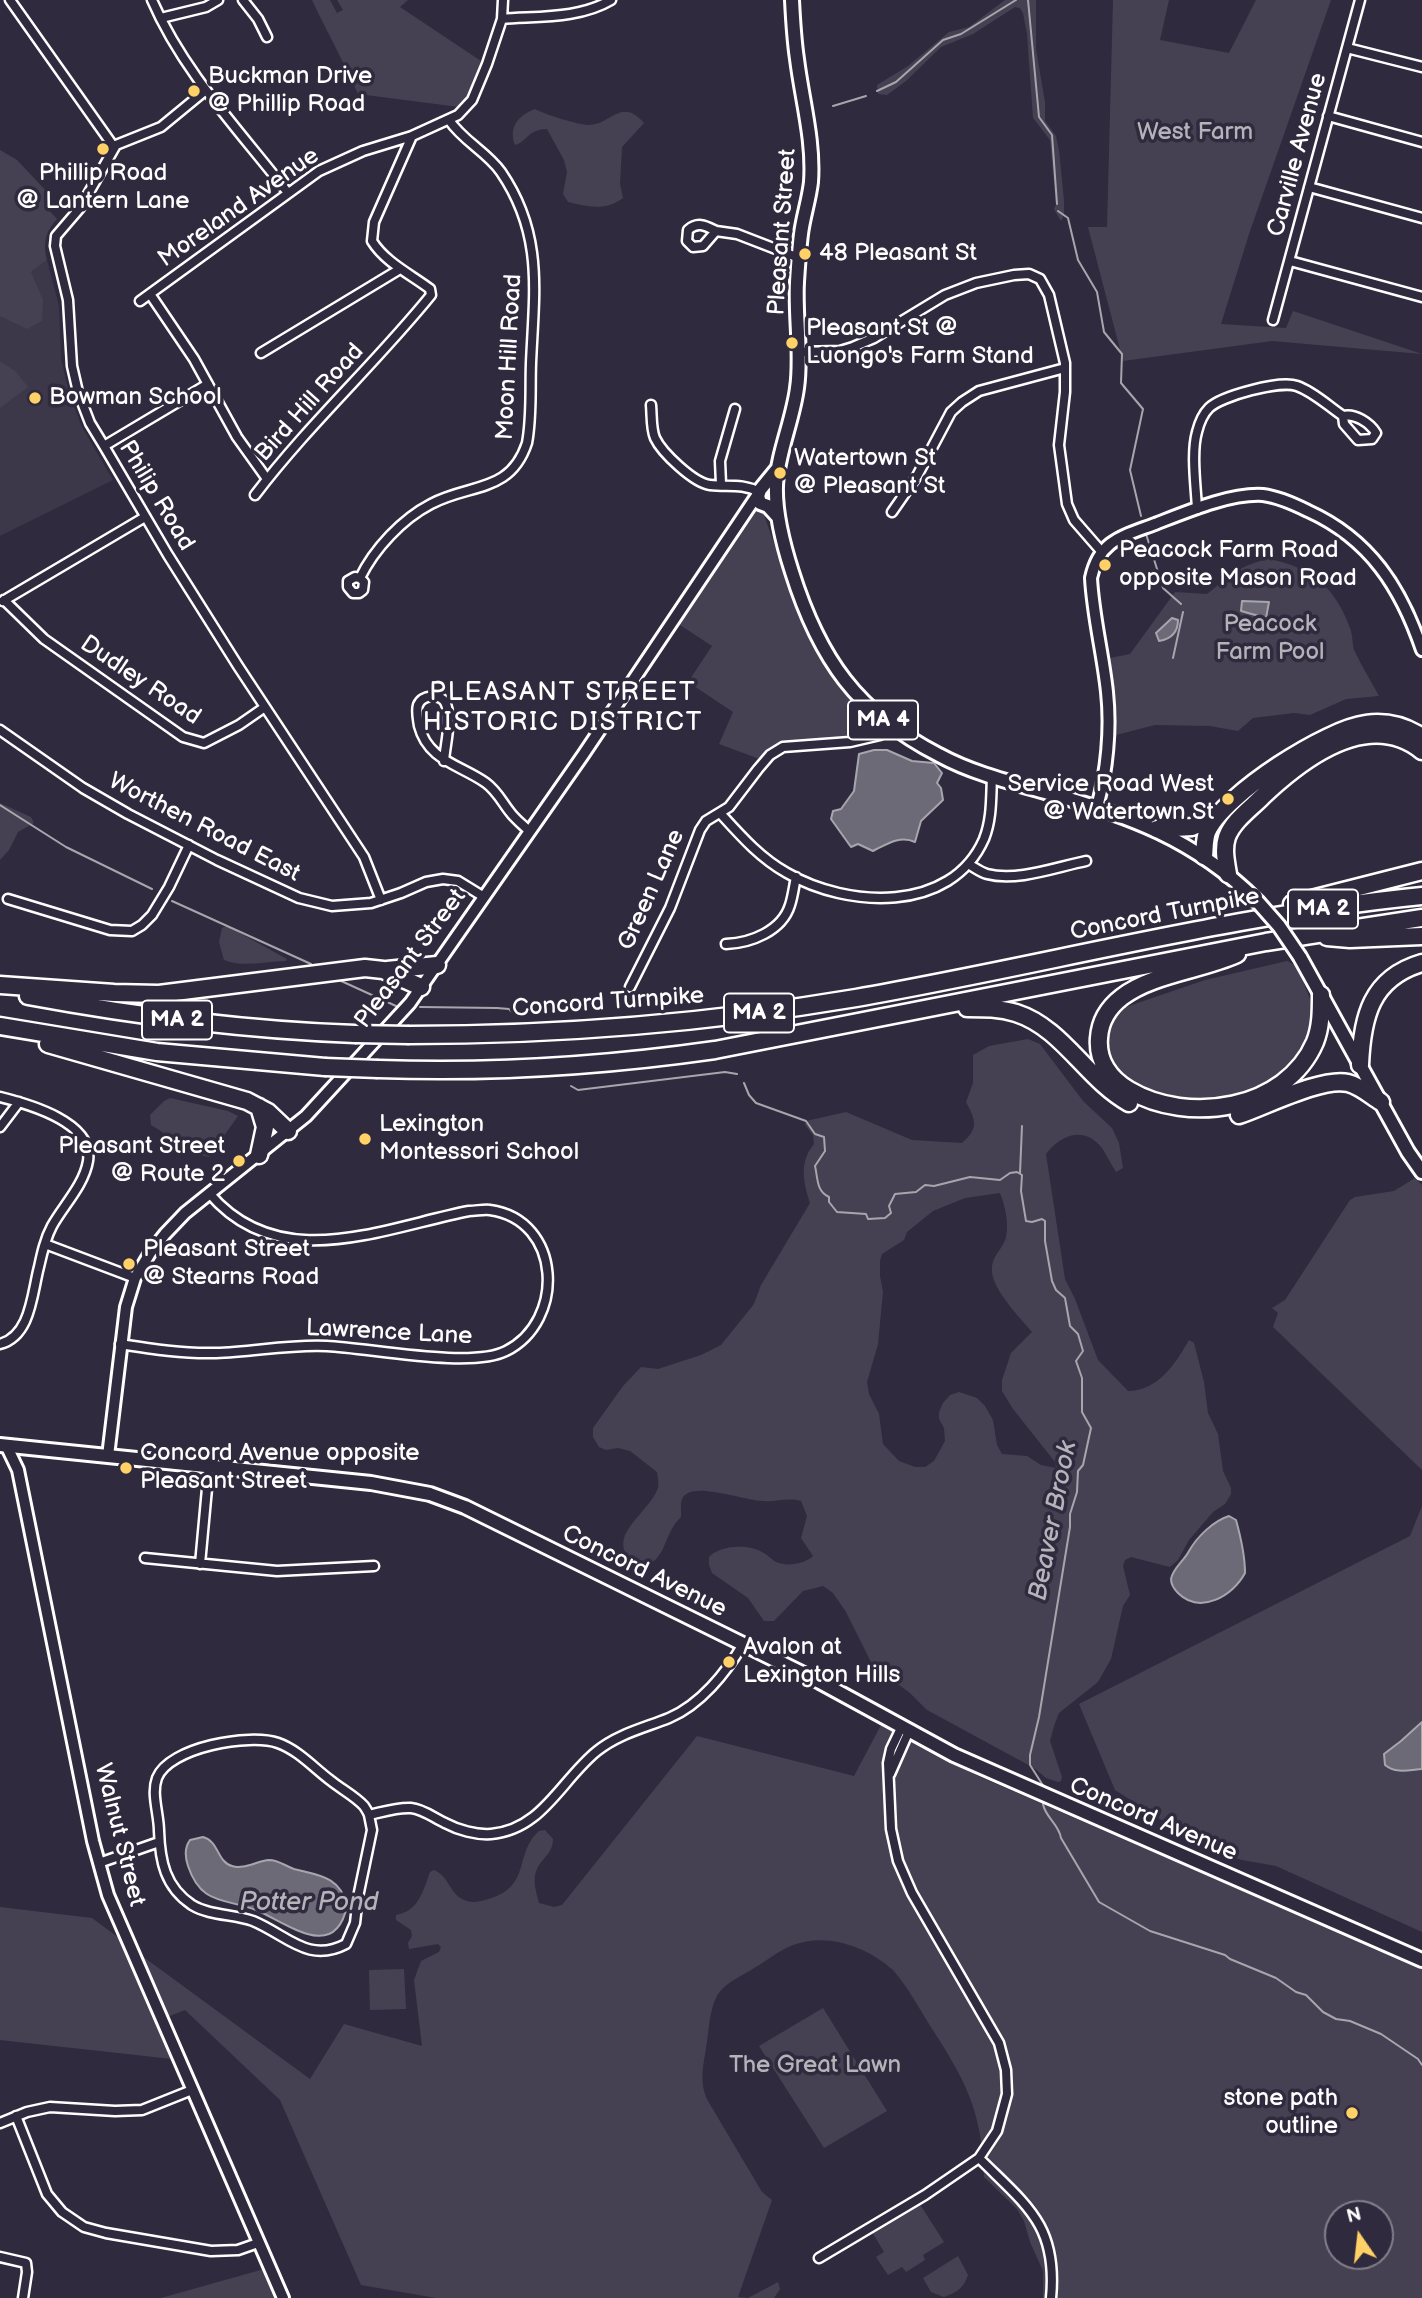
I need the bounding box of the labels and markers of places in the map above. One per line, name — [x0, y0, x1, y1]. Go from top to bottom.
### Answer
place label: Buckman Drive @ Phillip Road — [208, 63, 372, 119]
marker: Buckman Drive @ Phillip Road — [186, 83, 202, 99]
marker: Phillip Road @ Lantern Lane — [95, 141, 111, 157]
place label: Phillip Road @ Lantern Lane — [17, 160, 189, 216]
place label: 48 Pleasant St — [819, 240, 977, 268]
marker: 48 Pleasant St — [797, 246, 813, 262]
place label: Pleasant St @ Luongo's Farm Stand — [806, 315, 1034, 371]
marker: Pleasant St @ Luongo's Farm Stand — [784, 335, 800, 351]
place label: Bowman School — [49, 384, 222, 412]
marker: Bowman School — [27, 390, 43, 406]
place label: Watertown St @ Pleasant St — [794, 445, 945, 501]
marker: Watertown St @ Pleasant St — [772, 465, 788, 481]
place label: Peacock Farm Road opposite Mason Road — [1119, 537, 1357, 593]
marker: Peacock Farm Road opposite Mason Road — [1097, 557, 1113, 573]
place label: Service Road West @ Watertown St — [1007, 771, 1214, 827]
marker: Service Road West @ Watertown St — [1220, 791, 1236, 807]
place label: Lexington Montessori School — [379, 1111, 579, 1167]
marker: Lexington Montessori School — [357, 1131, 373, 1147]
place label: Pleasant Street @ Route 2 — [58, 1133, 225, 1189]
marker: Pleasant Street @ Route 2 — [231, 1153, 247, 1169]
place label: Pleasant Street @ Stearns Road — [143, 1236, 319, 1292]
marker: Pleasant Street @ Stearns Road — [121, 1256, 137, 1272]
place label: Concord Avenue opposite Pleasant Street — [140, 1440, 420, 1496]
marker: Concord Avenue opposite Pleasant Street — [118, 1460, 134, 1476]
place label: Avalon at Lexington Hills — [743, 1634, 900, 1690]
marker: Avalon at Lexington Hills — [721, 1654, 737, 1670]
place label: stone path outline — [1223, 2085, 1338, 2141]
marker: stone path outline — [1344, 2105, 1360, 2121]

